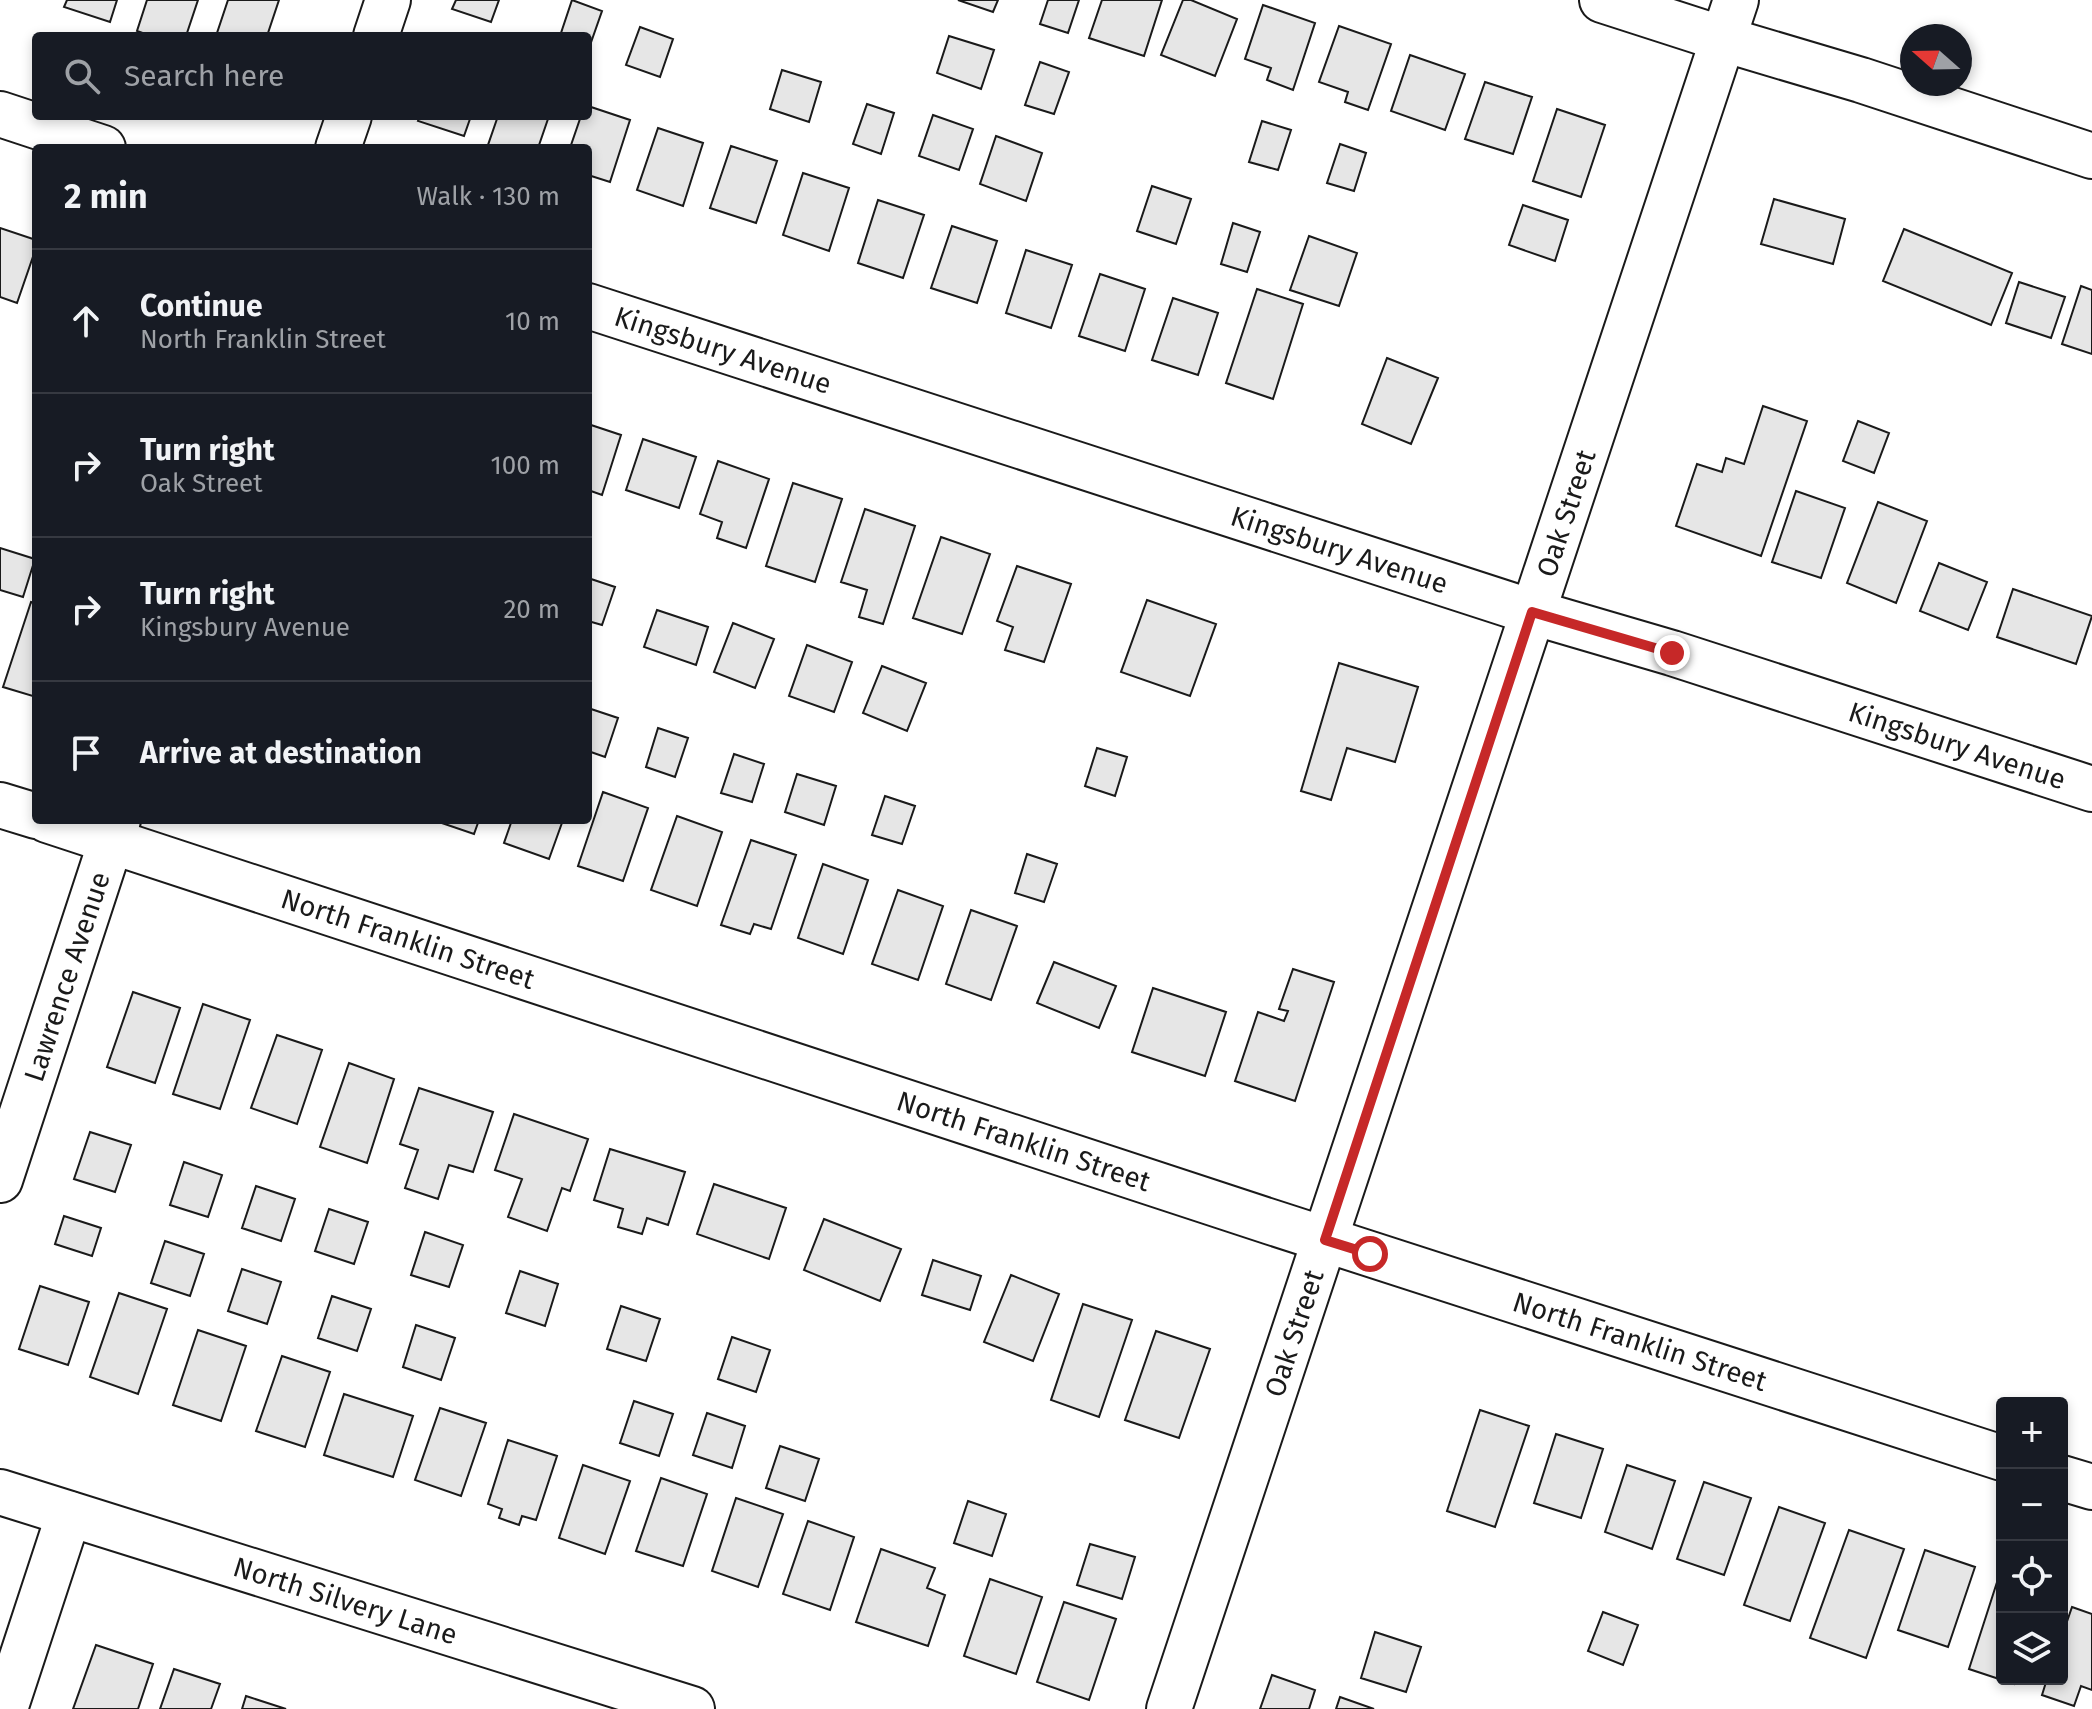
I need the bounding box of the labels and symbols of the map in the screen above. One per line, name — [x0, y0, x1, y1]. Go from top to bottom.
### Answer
north arrow — [1900, 24, 1972, 96]
street label: Kingsbury Avenue — [610, 299, 836, 400]
street label: Oak Street — [1529, 444, 1603, 581]
street label: Kingsbury Avenue — [1227, 499, 1452, 600]
route end — [1654, 635, 1690, 671]
street label: Kingsbury Avenue — [1845, 695, 2070, 796]
street label: Lawrence Avenue — [17, 867, 116, 1086]
street label: North Franklin Street — [277, 882, 540, 996]
street label: North Franklin Street — [893, 1084, 1155, 1198]
route start — [1352, 1236, 1388, 1272]
street label: Oak Street — [1257, 1264, 1330, 1401]
street label: North Franklin Street — [1509, 1285, 1772, 1398]
street label: North Silvery Lane — [229, 1550, 461, 1651]

